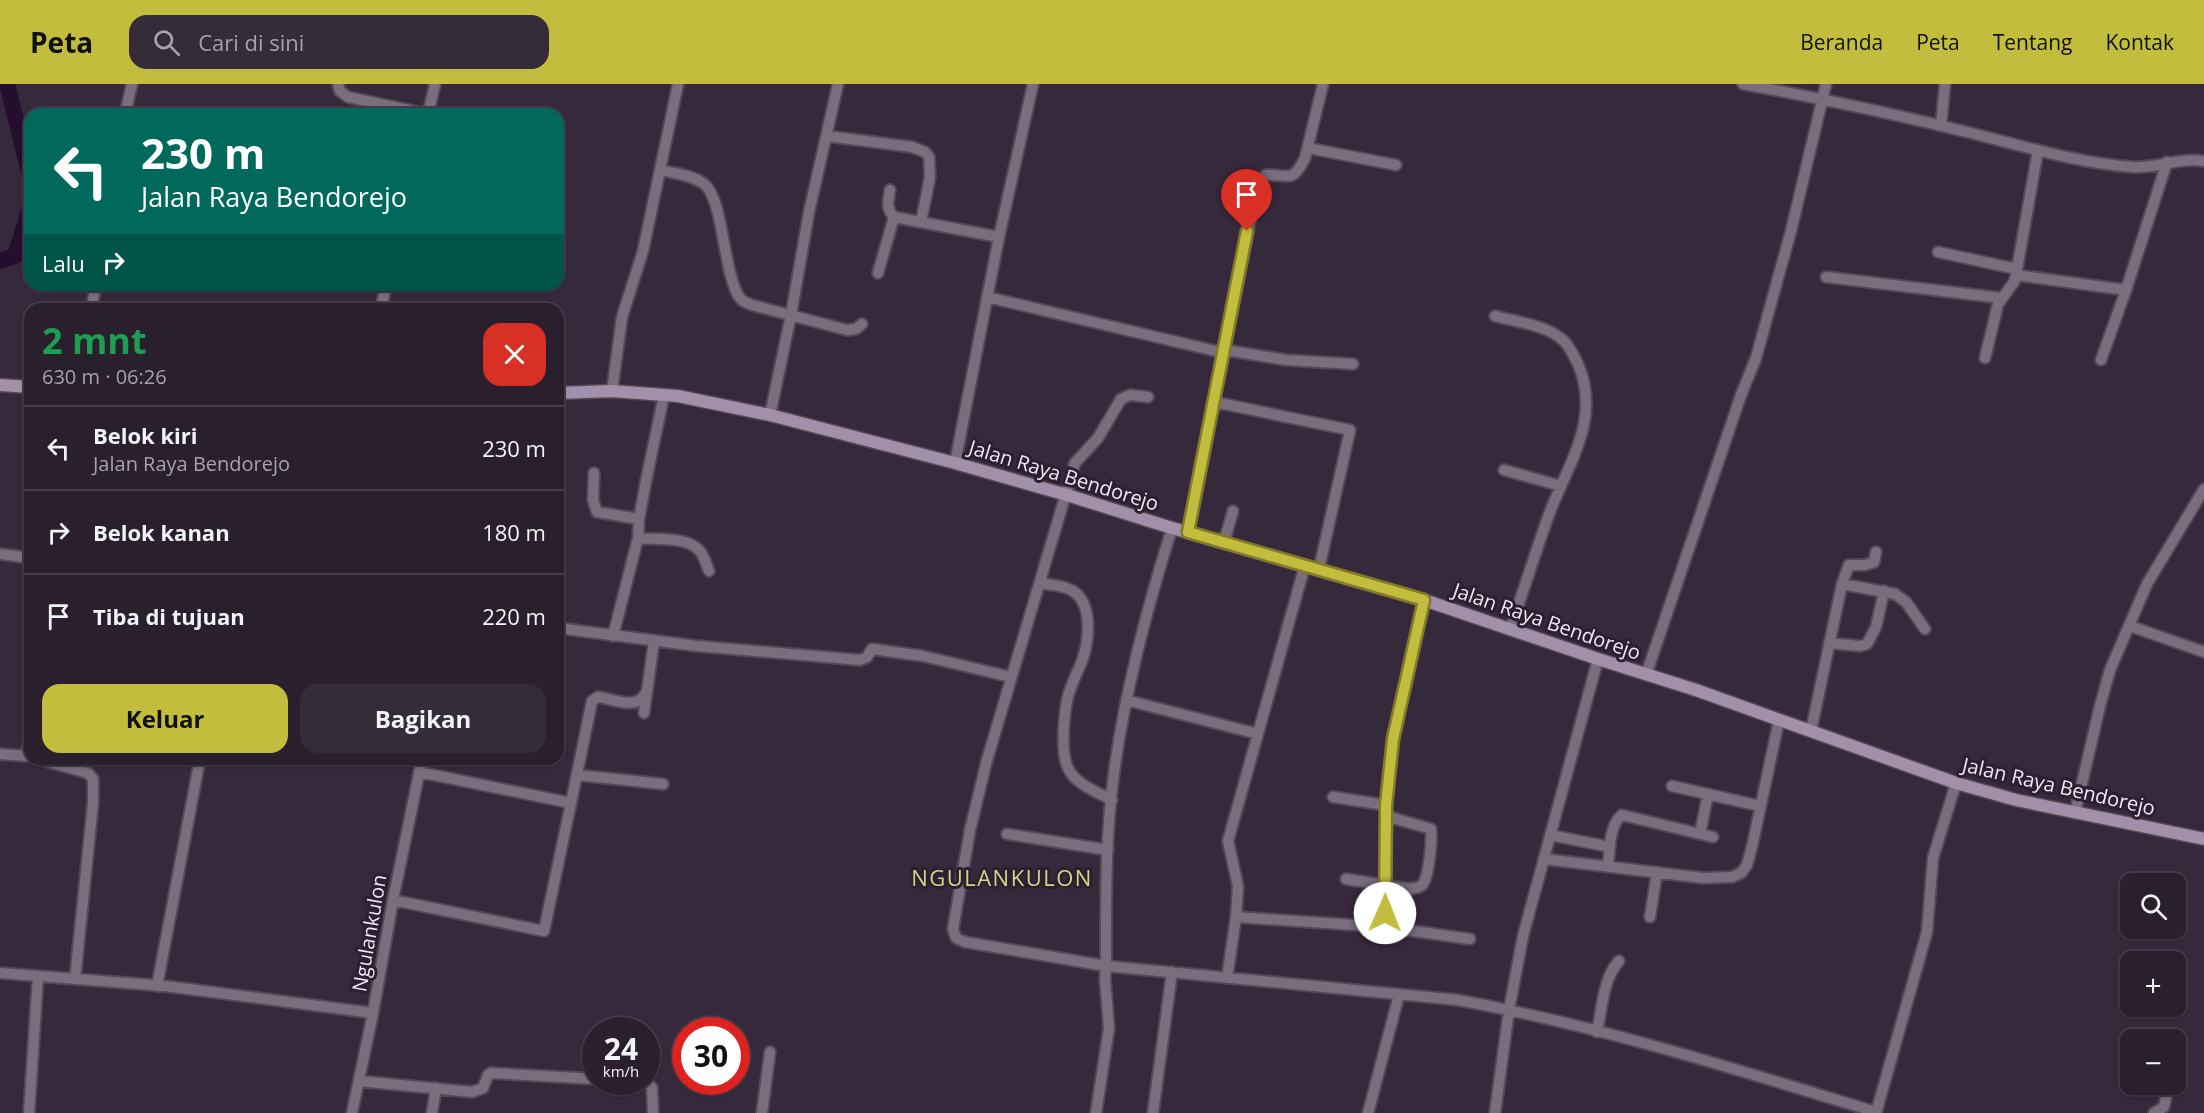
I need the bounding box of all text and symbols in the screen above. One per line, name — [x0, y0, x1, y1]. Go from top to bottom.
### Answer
search box — [129, 15, 549, 69]
text: Peta — [30, 23, 93, 61]
icon: search — [150, 26, 183, 59]
text: Cari di sini — [198, 27, 304, 57]
text: Beranda — [1800, 28, 1883, 56]
text: Peta — [1916, 28, 1960, 56]
text: Tentang — [1993, 28, 2072, 56]
text: Kontak — [2105, 28, 2174, 56]
text: 230 m — [141, 124, 265, 181]
icon: left — [42, 132, 120, 210]
pin — [1221, 169, 1272, 231]
text: Jalan Raya Bendorejo — [141, 178, 407, 215]
icon: arrive — [1230, 178, 1263, 211]
icon: right — [97, 246, 130, 279]
text: Lalu — [42, 248, 85, 278]
text: 2 mnt — [42, 316, 147, 365]
button: close — [483, 323, 546, 386]
text: 630 m · 06:26 — [42, 363, 167, 390]
text: Belok kiri — [93, 420, 198, 450]
icon: left — [42, 432, 75, 465]
text: 230 m — [482, 433, 546, 463]
street label: Jalan Raya Bendorejo — [964, 433, 1162, 517]
text: Jalan Raya Bendorejo — [93, 450, 290, 477]
icon: right — [42, 516, 75, 549]
text: Belok kanan — [93, 517, 230, 547]
text: 180 m — [482, 517, 546, 547]
street label: Jalan Raya Bendorejo — [1448, 576, 1645, 666]
icon: arrive — [42, 600, 75, 633]
text: Tiba di tujuan — [93, 601, 245, 631]
text: 220 m — [482, 601, 546, 631]
button: Keluar — [42, 684, 288, 753]
button: Bagikan — [300, 684, 546, 753]
street label: Jalan Raya Bendorejo — [1958, 750, 2158, 821]
district label: NGULANKULON — [911, 862, 1093, 892]
street label: Ngulankulon — [345, 872, 393, 994]
map controls — [2120, 873, 2186, 1095]
button: search — [2120, 873, 2186, 939]
position arrow — [1353, 881, 1417, 945]
button: + — [2120, 951, 2186, 1017]
speed limit sign: 30 — [672, 1017, 750, 1095]
text: 24 — [604, 1028, 638, 1069]
button: − — [2120, 1029, 2186, 1095]
text: km/h — [603, 1061, 639, 1081]

